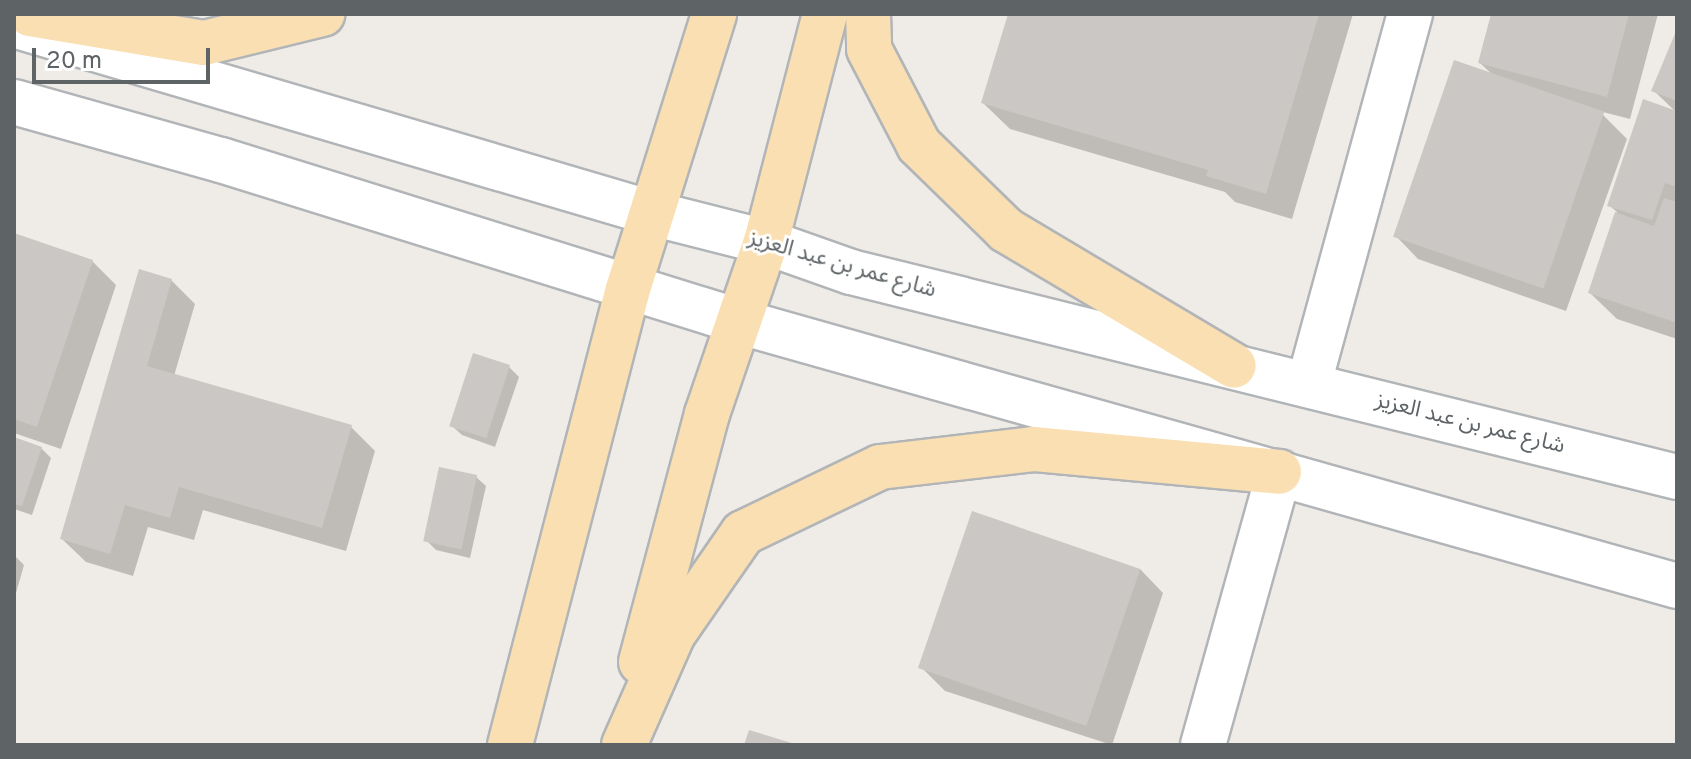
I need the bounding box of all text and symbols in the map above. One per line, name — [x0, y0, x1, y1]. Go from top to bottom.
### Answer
scale bar — [36, 32, 214, 82]
text: 20 m — [46, 47, 102, 77]
street label: شارع عمر بن عبد العزيز — [745, 226, 939, 304]
street label: شارع عمر بن عبد العزيز — [1373, 388, 1567, 460]

